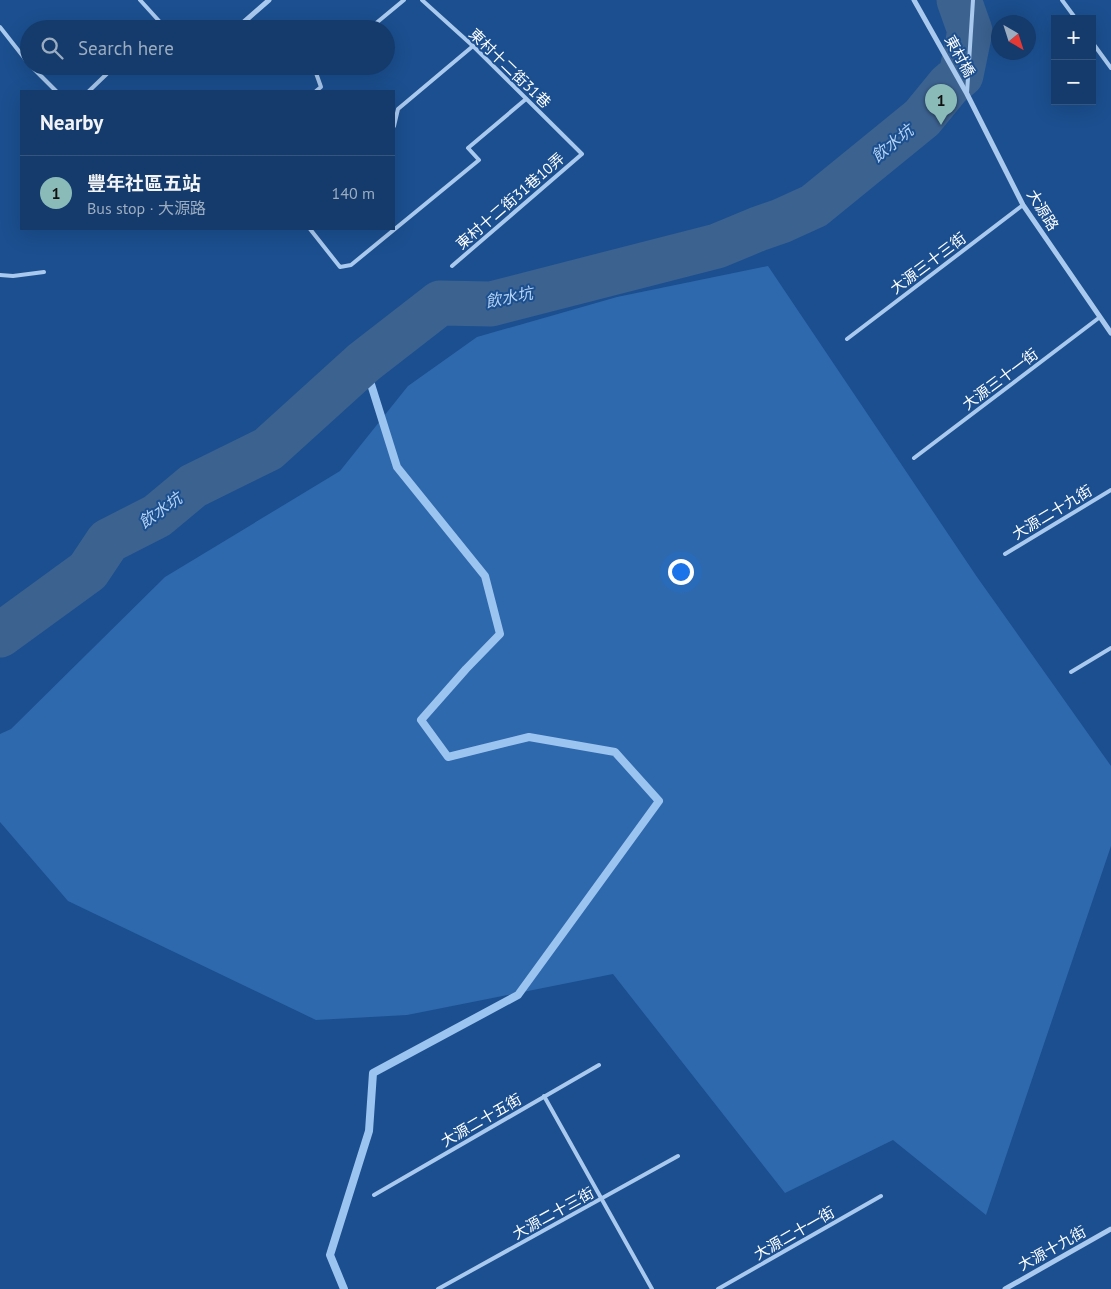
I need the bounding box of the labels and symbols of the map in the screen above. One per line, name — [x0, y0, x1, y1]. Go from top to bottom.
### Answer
north arrow — [991, 15, 1036, 60]
street label: 東村十二街31巷 — [465, 24, 555, 112]
street label: 東村橋 — [941, 32, 979, 80]
pin: 1 — [925, 84, 957, 125]
water label: 飲水坑 — [867, 119, 918, 166]
street label: 東村十二街31巷10弄 — [452, 149, 568, 253]
street label: 大源路 — [1023, 186, 1063, 234]
street label: 大源三十三街 — [886, 228, 970, 298]
water label: 飲水坑 — [484, 282, 536, 311]
street label: 大源三十一街 — [958, 344, 1042, 414]
street label: 大源二十九街 — [1009, 481, 1095, 543]
water label: 飲水坑 — [135, 487, 187, 532]
your location — [668, 559, 694, 585]
street label: 大源二十五街 — [437, 1089, 525, 1151]
street label: 大源二十三街 — [509, 1183, 597, 1243]
street label: 大源二十一街 — [750, 1202, 838, 1264]
street label: 大源十九街 — [1015, 1222, 1089, 1274]

